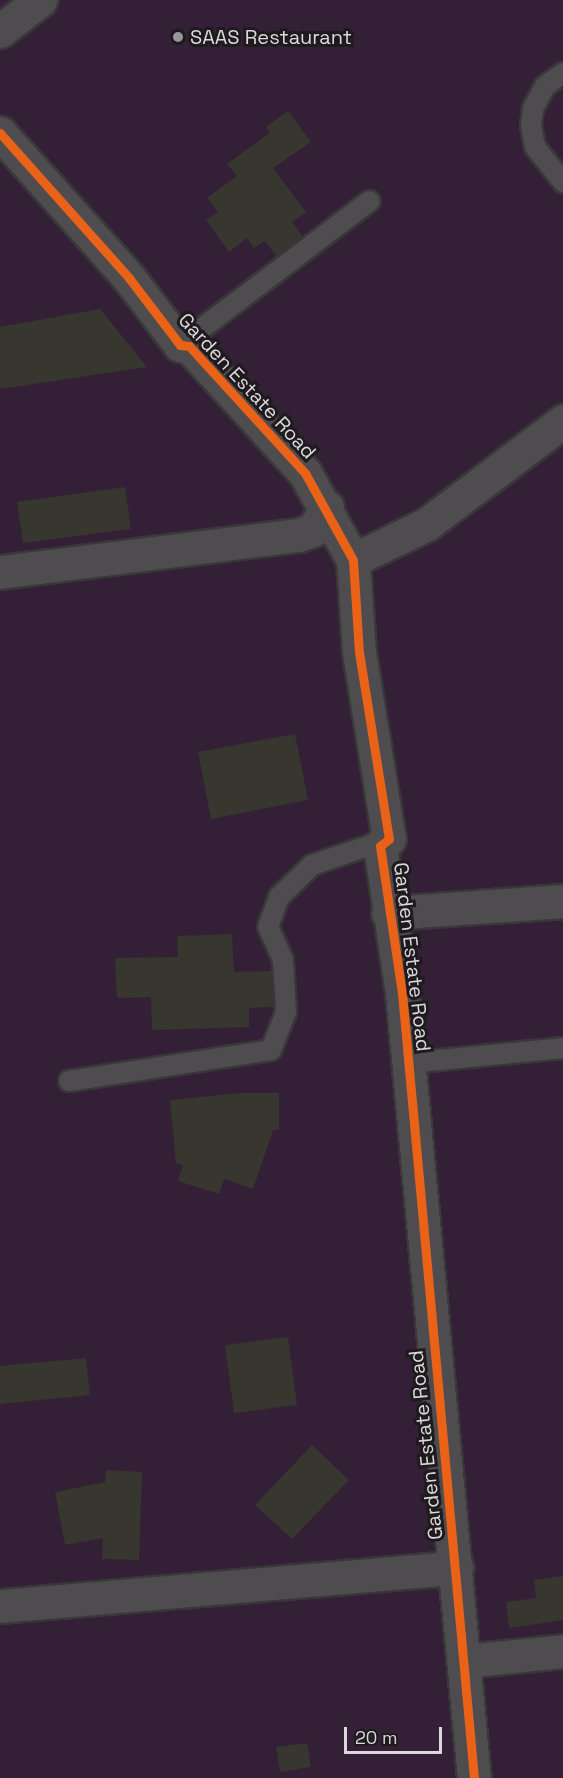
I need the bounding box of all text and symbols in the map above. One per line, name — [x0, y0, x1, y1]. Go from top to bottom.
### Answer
place label: SAAS Restaurant — [190, 25, 352, 49]
marker: SAAS Restaurant — [171, 30, 185, 44]
street label: Garden Estate Road — [173, 308, 321, 464]
street label: Garden Estate Road — [388, 861, 436, 1053]
street label: Garden Estate Road — [404, 1349, 448, 1541]
scale bar — [347, 1715, 444, 1753]
text: 20 m — [355, 1726, 398, 1749]

